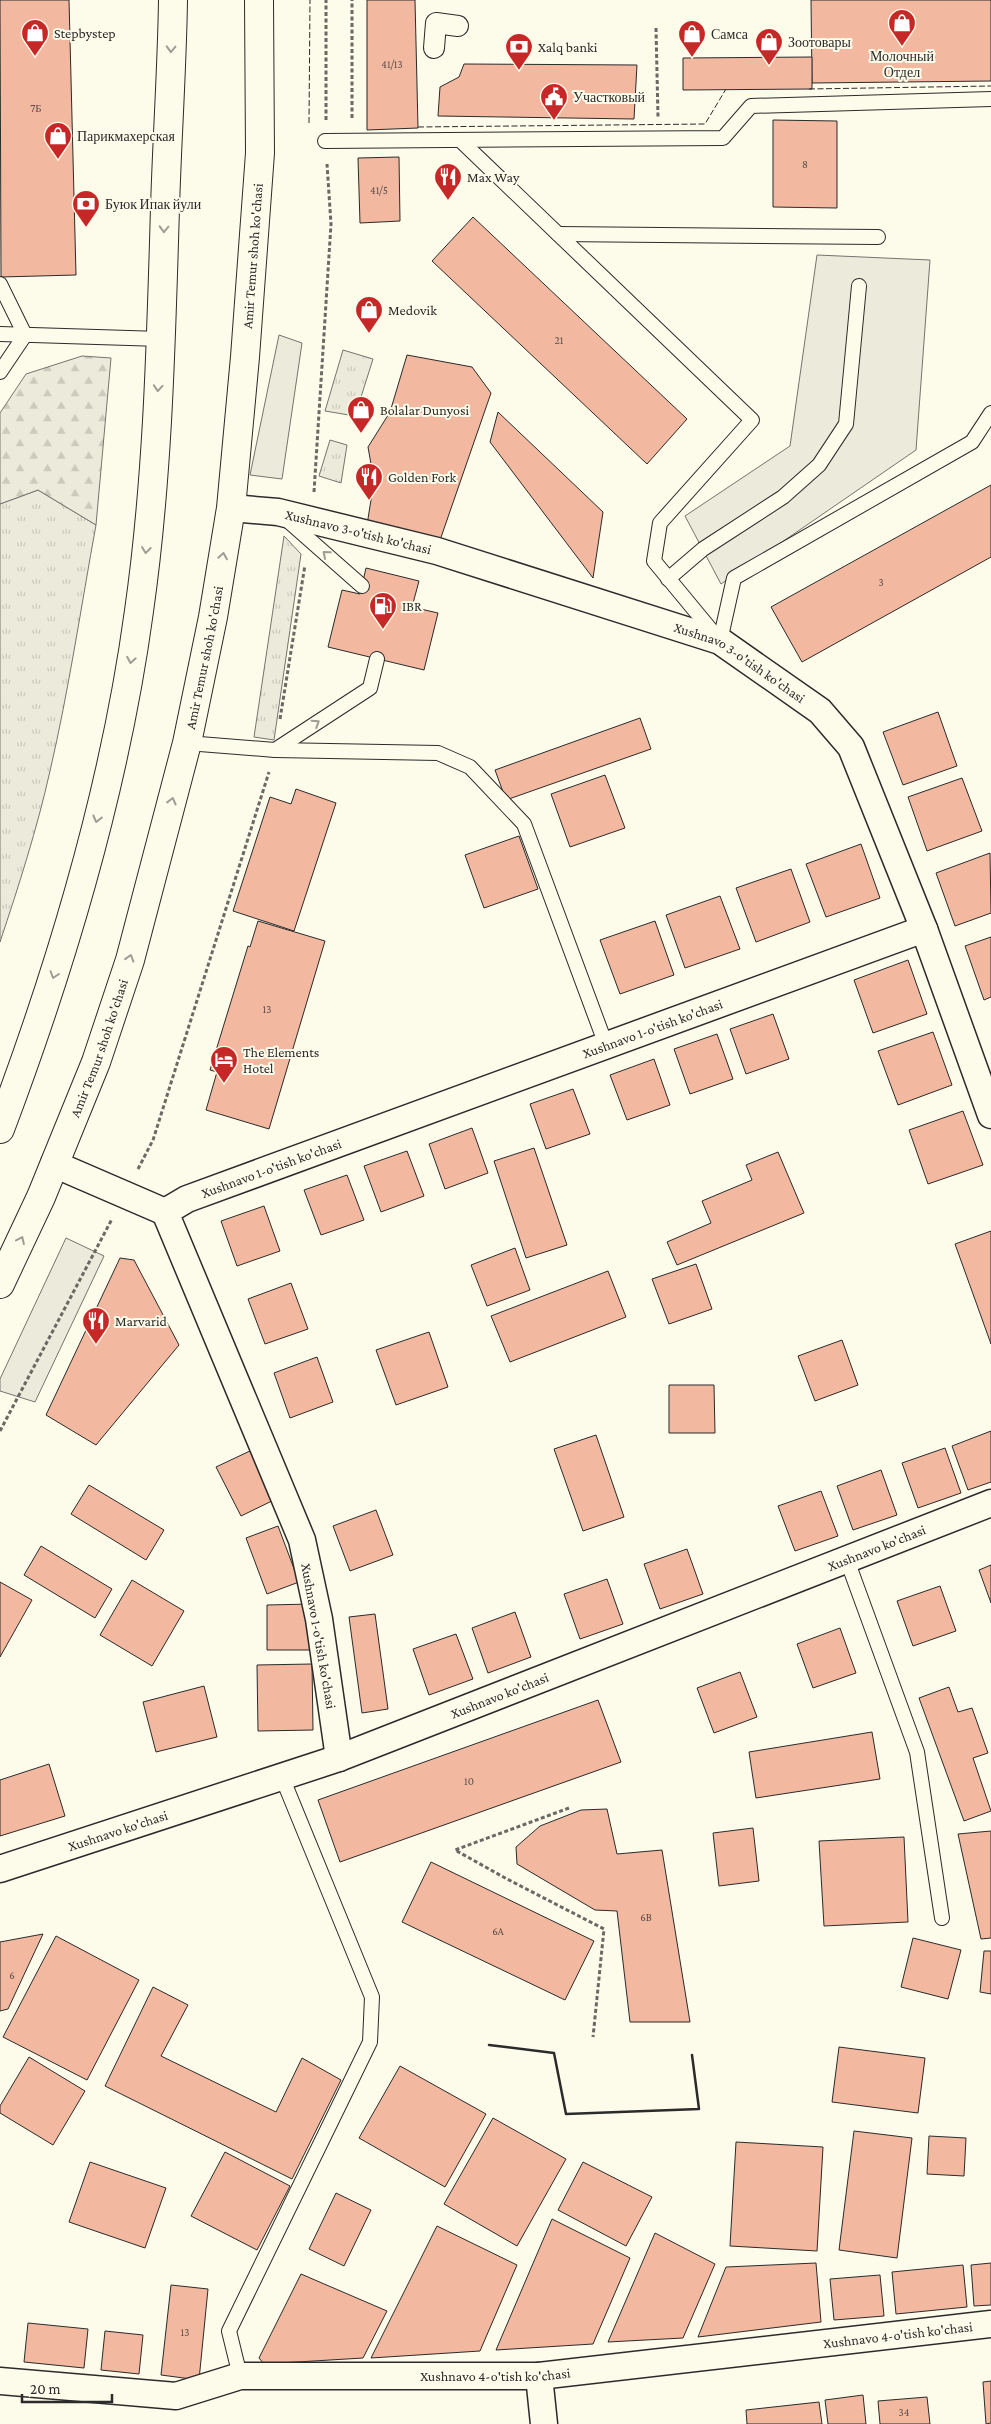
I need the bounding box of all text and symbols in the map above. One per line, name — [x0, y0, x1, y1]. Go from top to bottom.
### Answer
shop icon: Молочный Отдел — [887, 8, 917, 47]
shop icon: Stepbystep — [20, 18, 50, 57]
shop icon: Самса — [677, 19, 707, 58]
place label: Stepbystep — [54, 25, 116, 41]
place label: Самса — [711, 26, 749, 42]
shop icon: Зоотовары — [754, 27, 784, 66]
bank icon: Xalq banki — [504, 32, 534, 71]
place label: Зоотовары — [788, 34, 851, 50]
place label: Xalq banki — [538, 39, 598, 55]
one-way arrow — [165, 45, 176, 53]
place label: Молочный Отдел — [870, 48, 934, 80]
house number: 41/13 — [381, 58, 403, 70]
public building icon: Участковый — [539, 82, 569, 121]
place label: Участковый — [573, 89, 646, 105]
house number: 7Б — [30, 102, 42, 114]
shop icon: Парикмахерская — [43, 121, 73, 160]
place label: Парикмахерская — [77, 128, 175, 144]
house number: 8 — [802, 158, 808, 170]
restaurant icon: Max Way — [433, 162, 463, 201]
place label: Max Way — [467, 169, 520, 185]
street label: Amir Temur shoh ko'chasi — [239, 182, 266, 329]
house number: 41/5 — [370, 184, 388, 196]
bank icon: Буюк Ипак йули — [71, 189, 101, 228]
place label: Буюк Ипак йули — [105, 196, 202, 212]
one-way arrow — [159, 225, 170, 233]
shop icon: Medovik — [354, 295, 384, 334]
place label: Medovik — [388, 302, 437, 318]
house number: 21 — [555, 334, 564, 346]
one-way arrow — [153, 384, 164, 392]
shop icon: Bolalar Dunyosi — [346, 395, 376, 434]
place label: Bolalar Dunyosi — [380, 402, 470, 418]
restaurant icon: Golden Fork — [354, 462, 384, 501]
place label: Golden Fork — [388, 469, 457, 485]
street label: Xushnavo 3-o'tish ko'chasi — [284, 506, 433, 557]
one-way arrow — [141, 546, 152, 554]
one-way arrow — [322, 551, 331, 560]
one-way arrow — [217, 552, 227, 561]
house number: 3 — [878, 576, 884, 588]
street label: Amir Temur shoh ko'chasi — [182, 584, 226, 731]
fuel station icon: IBR — [368, 591, 398, 630]
place label: IBR — [402, 598, 422, 614]
street label: Xushnavo 3-o'tish ko'chasi — [672, 619, 808, 706]
one-way arrow — [127, 656, 137, 664]
one-way arrow — [311, 720, 320, 729]
one-way arrow — [167, 798, 177, 806]
one-way arrow — [93, 814, 103, 822]
one-way arrow — [124, 954, 135, 962]
one-way arrow — [49, 971, 59, 979]
street label: Amir Temur shoh ko'chasi — [66, 977, 131, 1120]
street label: Xushnavo 1-o'tish ko'chasi — [580, 995, 725, 1061]
house number: 13 — [263, 1003, 271, 1015]
place label: The Elements Hotel — [243, 1044, 319, 1076]
hotel icon: The Elements Hotel — [209, 1045, 239, 1084]
street label: Xushnavo 1-o'tish ko'chasi — [199, 1135, 344, 1201]
one-way arrow — [14, 1236, 25, 1245]
restaurant icon: Marvarid — [81, 1306, 111, 1345]
place label: Marvarid — [115, 1313, 168, 1329]
street label: Xushnavo ko'chasi — [825, 1521, 928, 1574]
street label: Xushnavo 1-o'tish ko'chasi — [298, 1562, 340, 1710]
street label: Xushnavo ko'chasi — [448, 1669, 551, 1722]
house number: 10 — [464, 1775, 474, 1787]
street label: Xushnavo ko'chasi — [66, 1807, 170, 1854]
house number: 6B — [640, 1911, 652, 1923]
house number: 6A — [492, 1925, 505, 1937]
house number: 6 — [9, 1969, 15, 1981]
street label: Xushnavo 4-o'tish ko'chasi — [822, 2318, 974, 2351]
house number: 13 — [181, 2326, 189, 2338]
street label: Xushnavo 4-o'tish ko'chasi — [420, 2364, 572, 2384]
scale bar — [22, 2372, 112, 2404]
text: 20 m — [30, 2381, 61, 2397]
house number: 34 — [899, 2406, 910, 2418]

